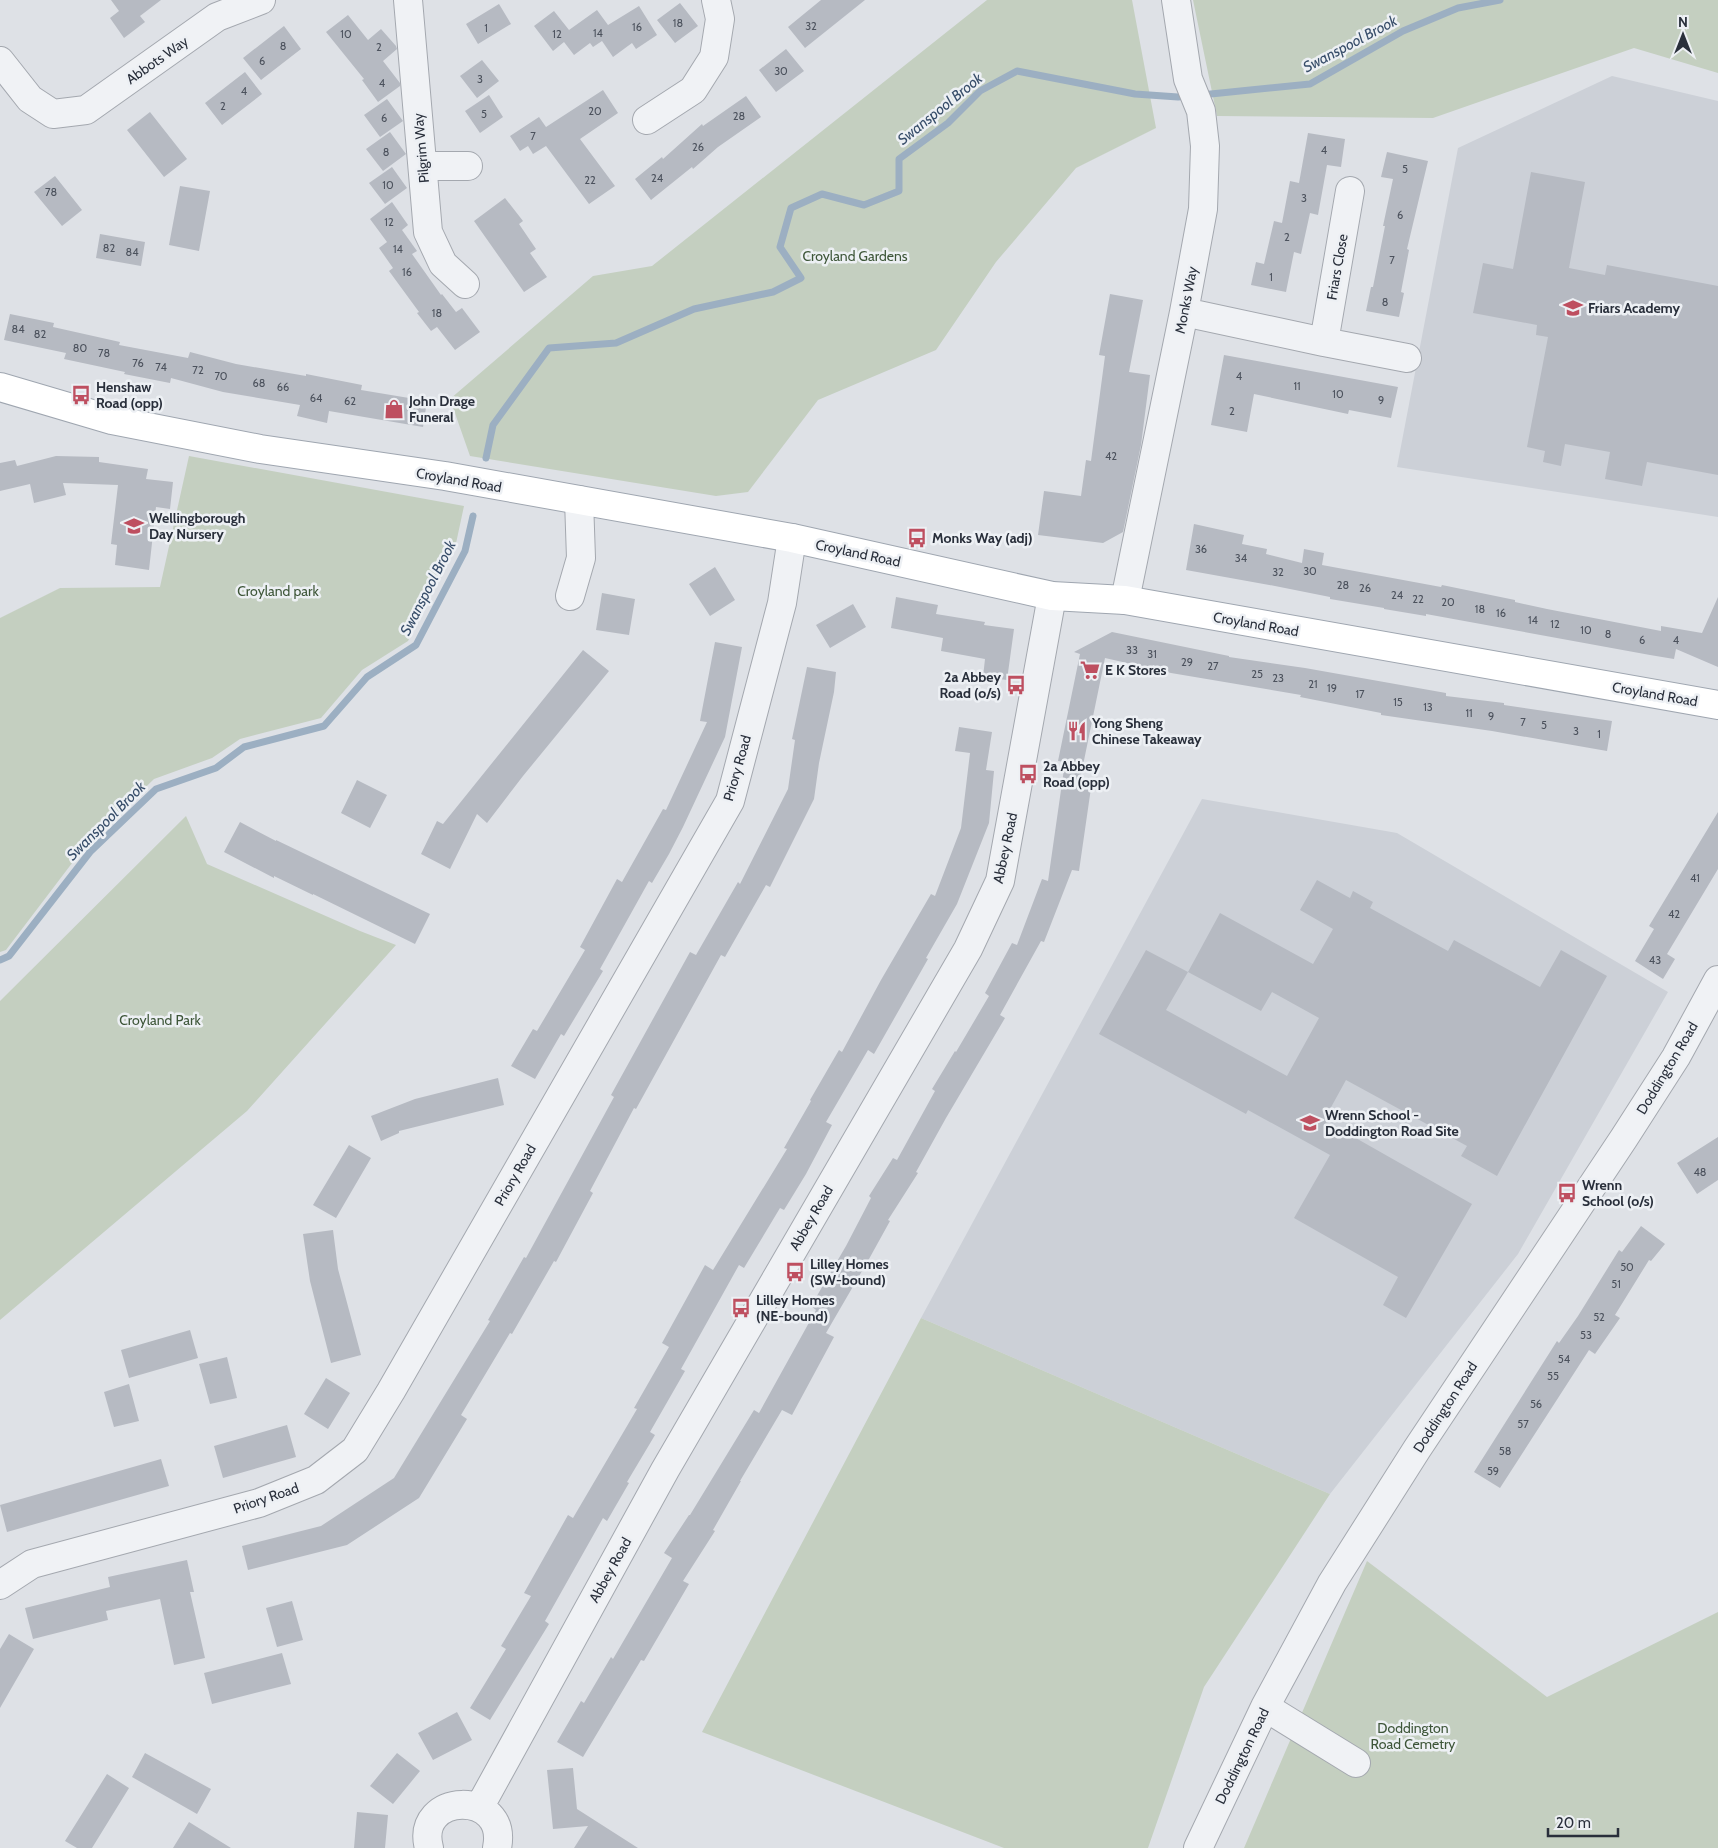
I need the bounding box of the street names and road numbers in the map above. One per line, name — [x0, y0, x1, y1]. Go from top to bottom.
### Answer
street label: Abbots Way — [123, 32, 191, 88]
street label: Pilgrim Way — [409, 112, 433, 184]
street label: Friars Close — [1322, 233, 1352, 301]
street label: Monks Way — [1171, 265, 1201, 335]
street label: Croyland Road — [415, 464, 503, 496]
street label: Croyland Road — [814, 535, 902, 571]
street label: Croyland Road — [1212, 608, 1300, 640]
street label: Croyland Road — [1611, 678, 1699, 710]
street label: Priory Road — [719, 733, 755, 803]
street label: Abbey Road — [989, 811, 1021, 885]
street label: Doddington Road — [1632, 1018, 1702, 1118]
street label: Priory Road — [490, 1141, 540, 1209]
street label: Abbey Road — [785, 1182, 837, 1254]
street label: Doddington Road — [1409, 1358, 1481, 1456]
street label: Priory Road — [231, 1478, 301, 1518]
street label: Abbey Road — [585, 1534, 635, 1606]
street label: Doddington Road — [1211, 1705, 1273, 1807]

